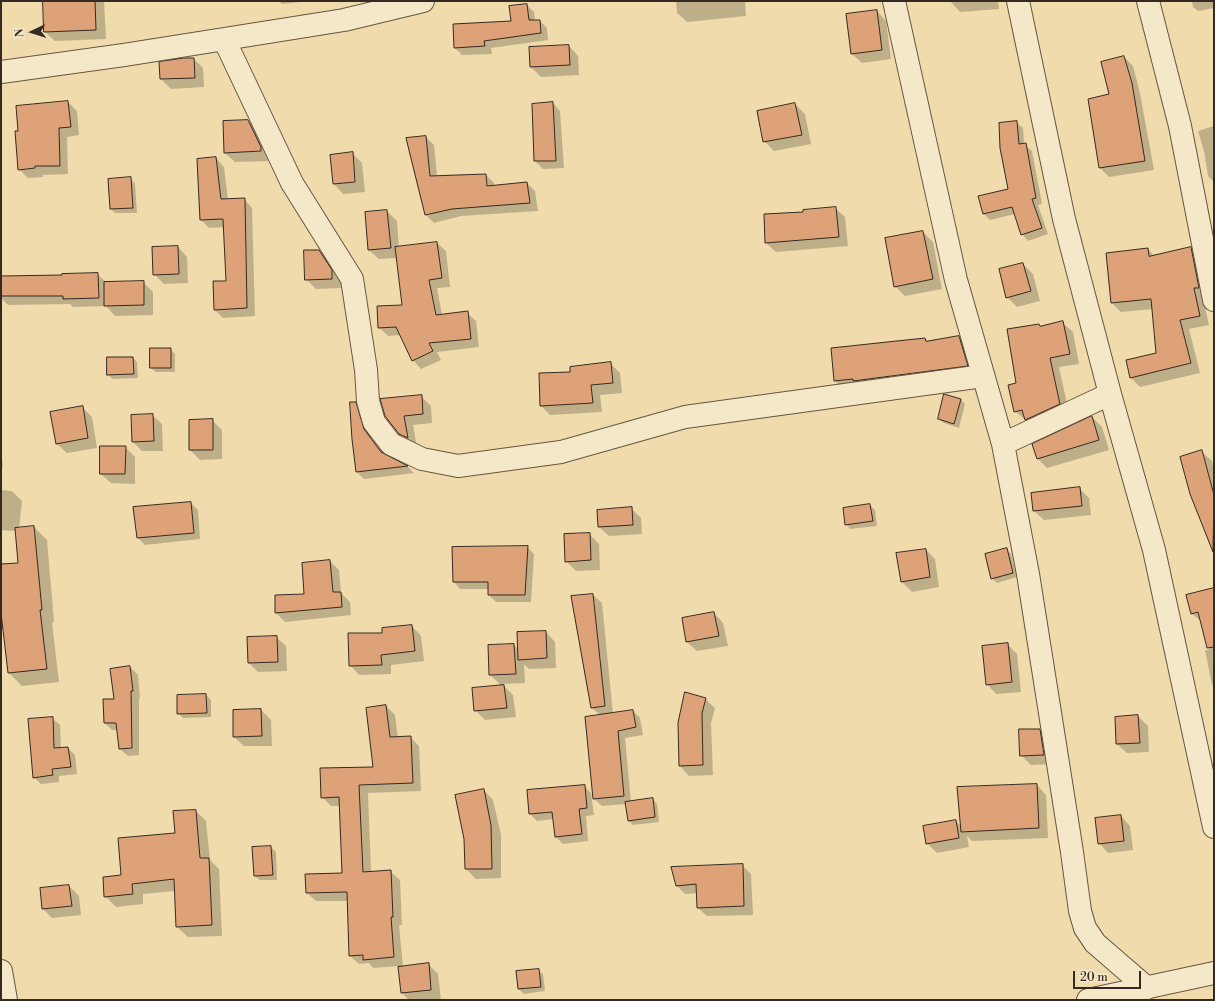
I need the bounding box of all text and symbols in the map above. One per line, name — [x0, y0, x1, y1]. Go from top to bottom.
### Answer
north arrow — [12, 12, 52, 52]
text: N — [13, 28, 27, 38]
scale bar — [1075, 963, 1143, 989]
text: 20 m — [1080, 970, 1108, 985]

